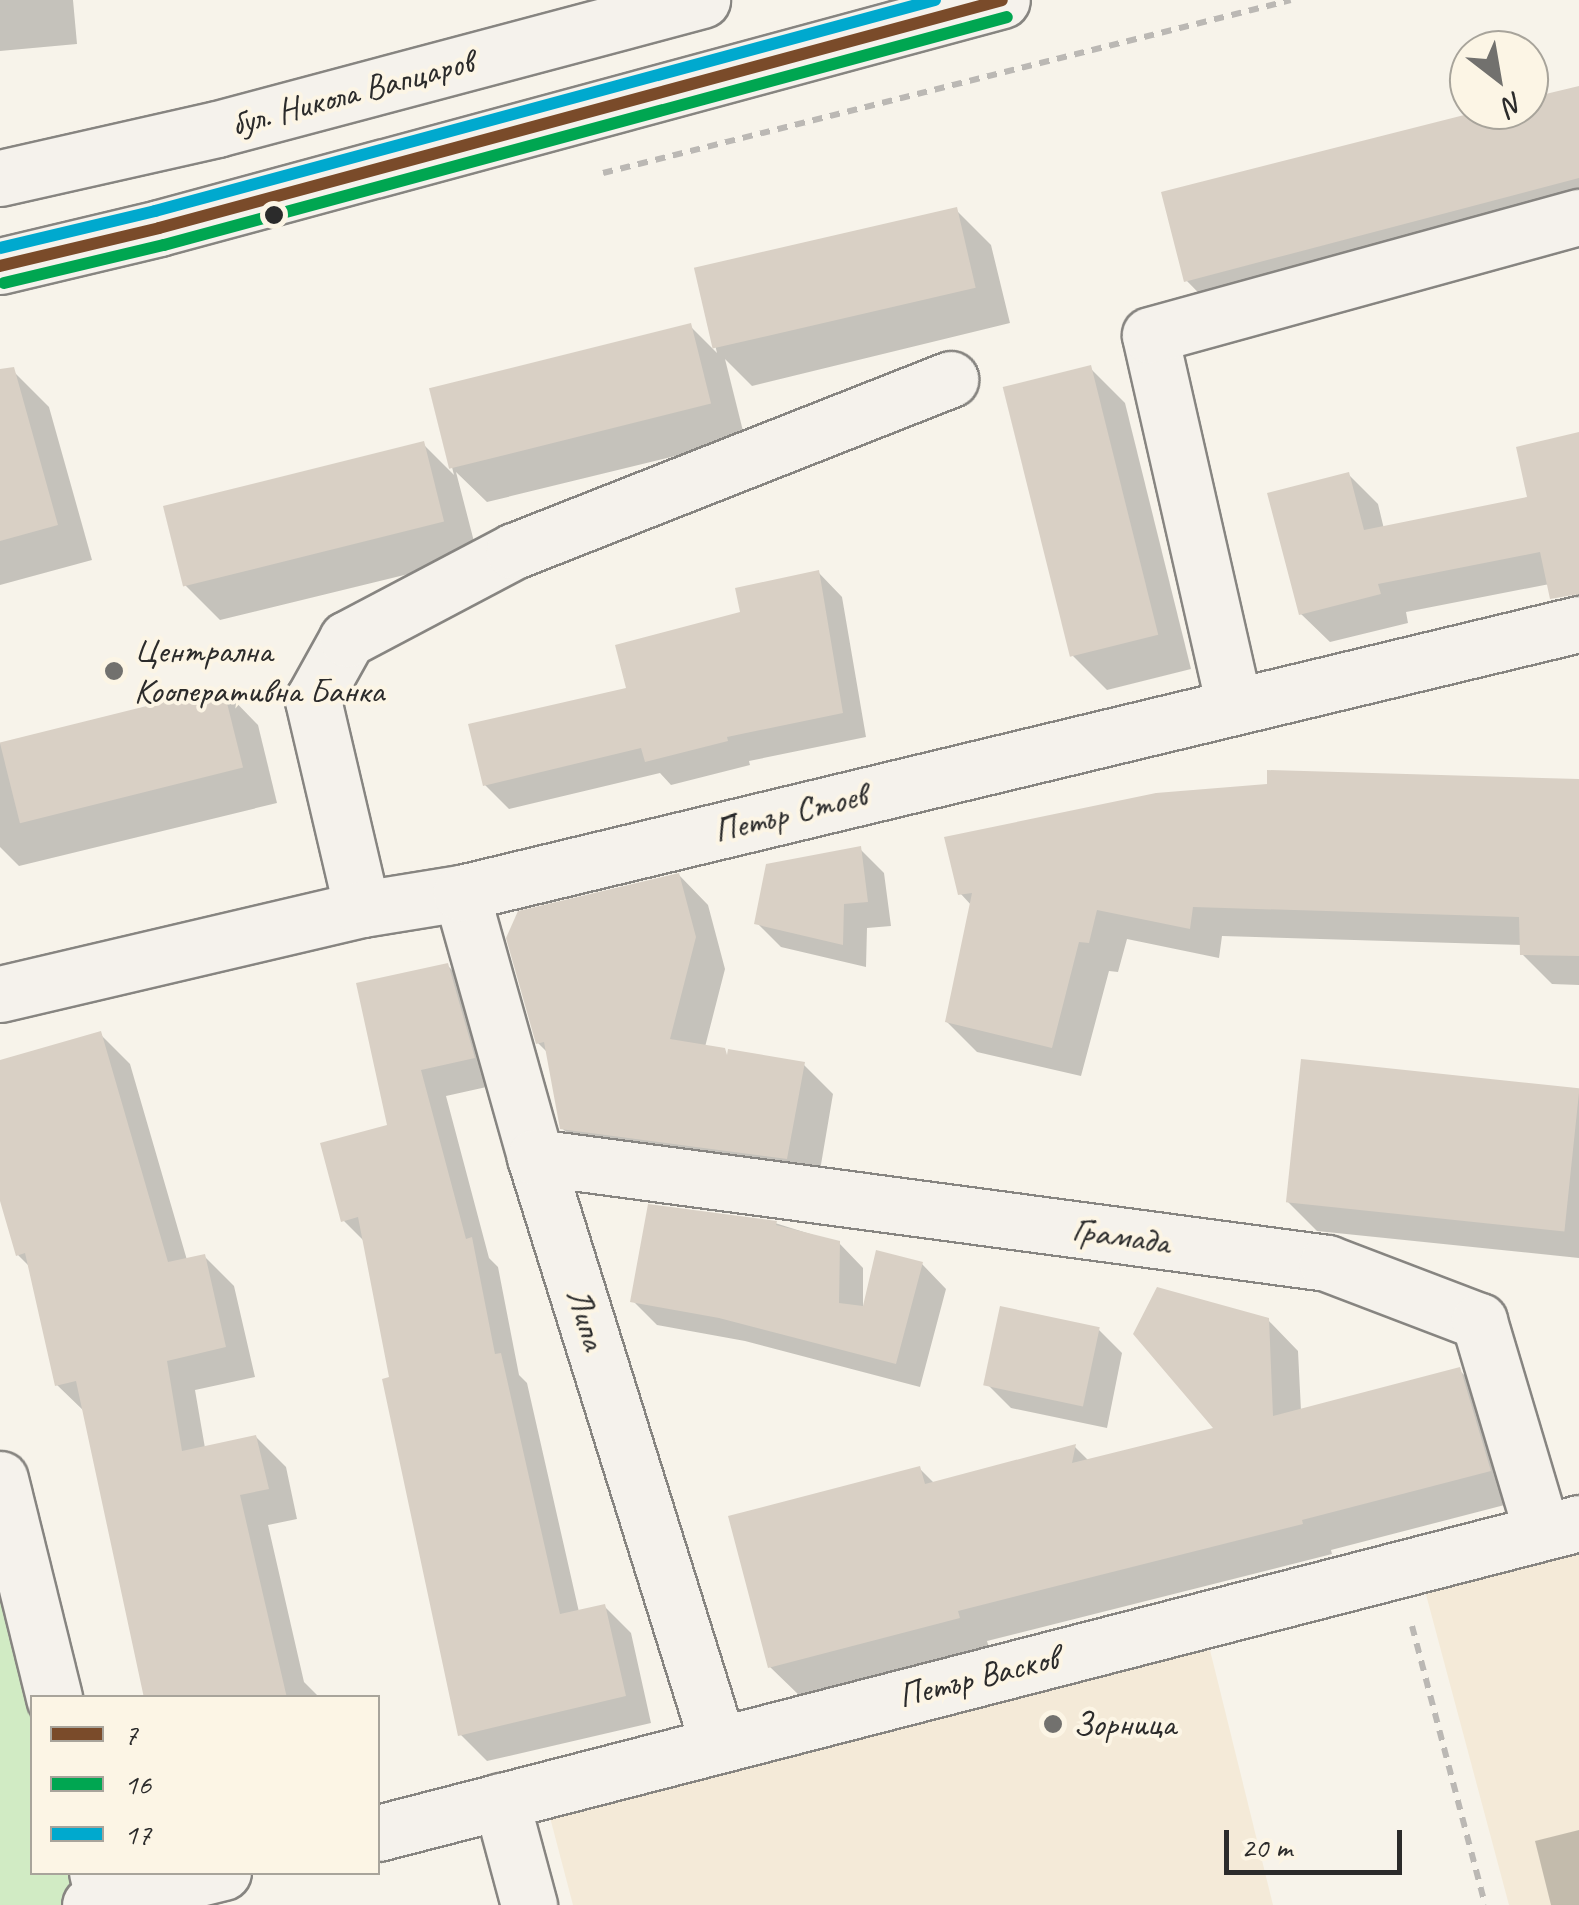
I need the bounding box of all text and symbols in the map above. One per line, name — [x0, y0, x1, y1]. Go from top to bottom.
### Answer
north arrow — [1449, 30, 1549, 130]
street label: бул. Никола Вапцаров — [227, 41, 477, 145]
text: N — [1497, 85, 1530, 124]
unlabelled marker — [264, 205, 284, 225]
place label: Централна Кооперативна Банка — [134, 630, 384, 712]
marker: Централна Кооперативна Банка — [103, 660, 125, 682]
street label: Петър Стоев — [711, 774, 869, 852]
street label: Грамада — [1070, 1208, 1172, 1264]
street label: Липа — [557, 1283, 615, 1355]
street label: Петър Васков — [893, 1637, 1063, 1717]
legend — [30, 1695, 380, 1875]
place label: Зорница — [1073, 1703, 1176, 1745]
marker: Зорница — [1042, 1713, 1064, 1735]
text: 7 — [124, 1715, 138, 1753]
text: 16 — [124, 1765, 151, 1803]
scale bar — [1229, 1810, 1406, 1872]
text: 17 — [124, 1815, 151, 1853]
text: 20 m — [1241, 1828, 1292, 1866]

